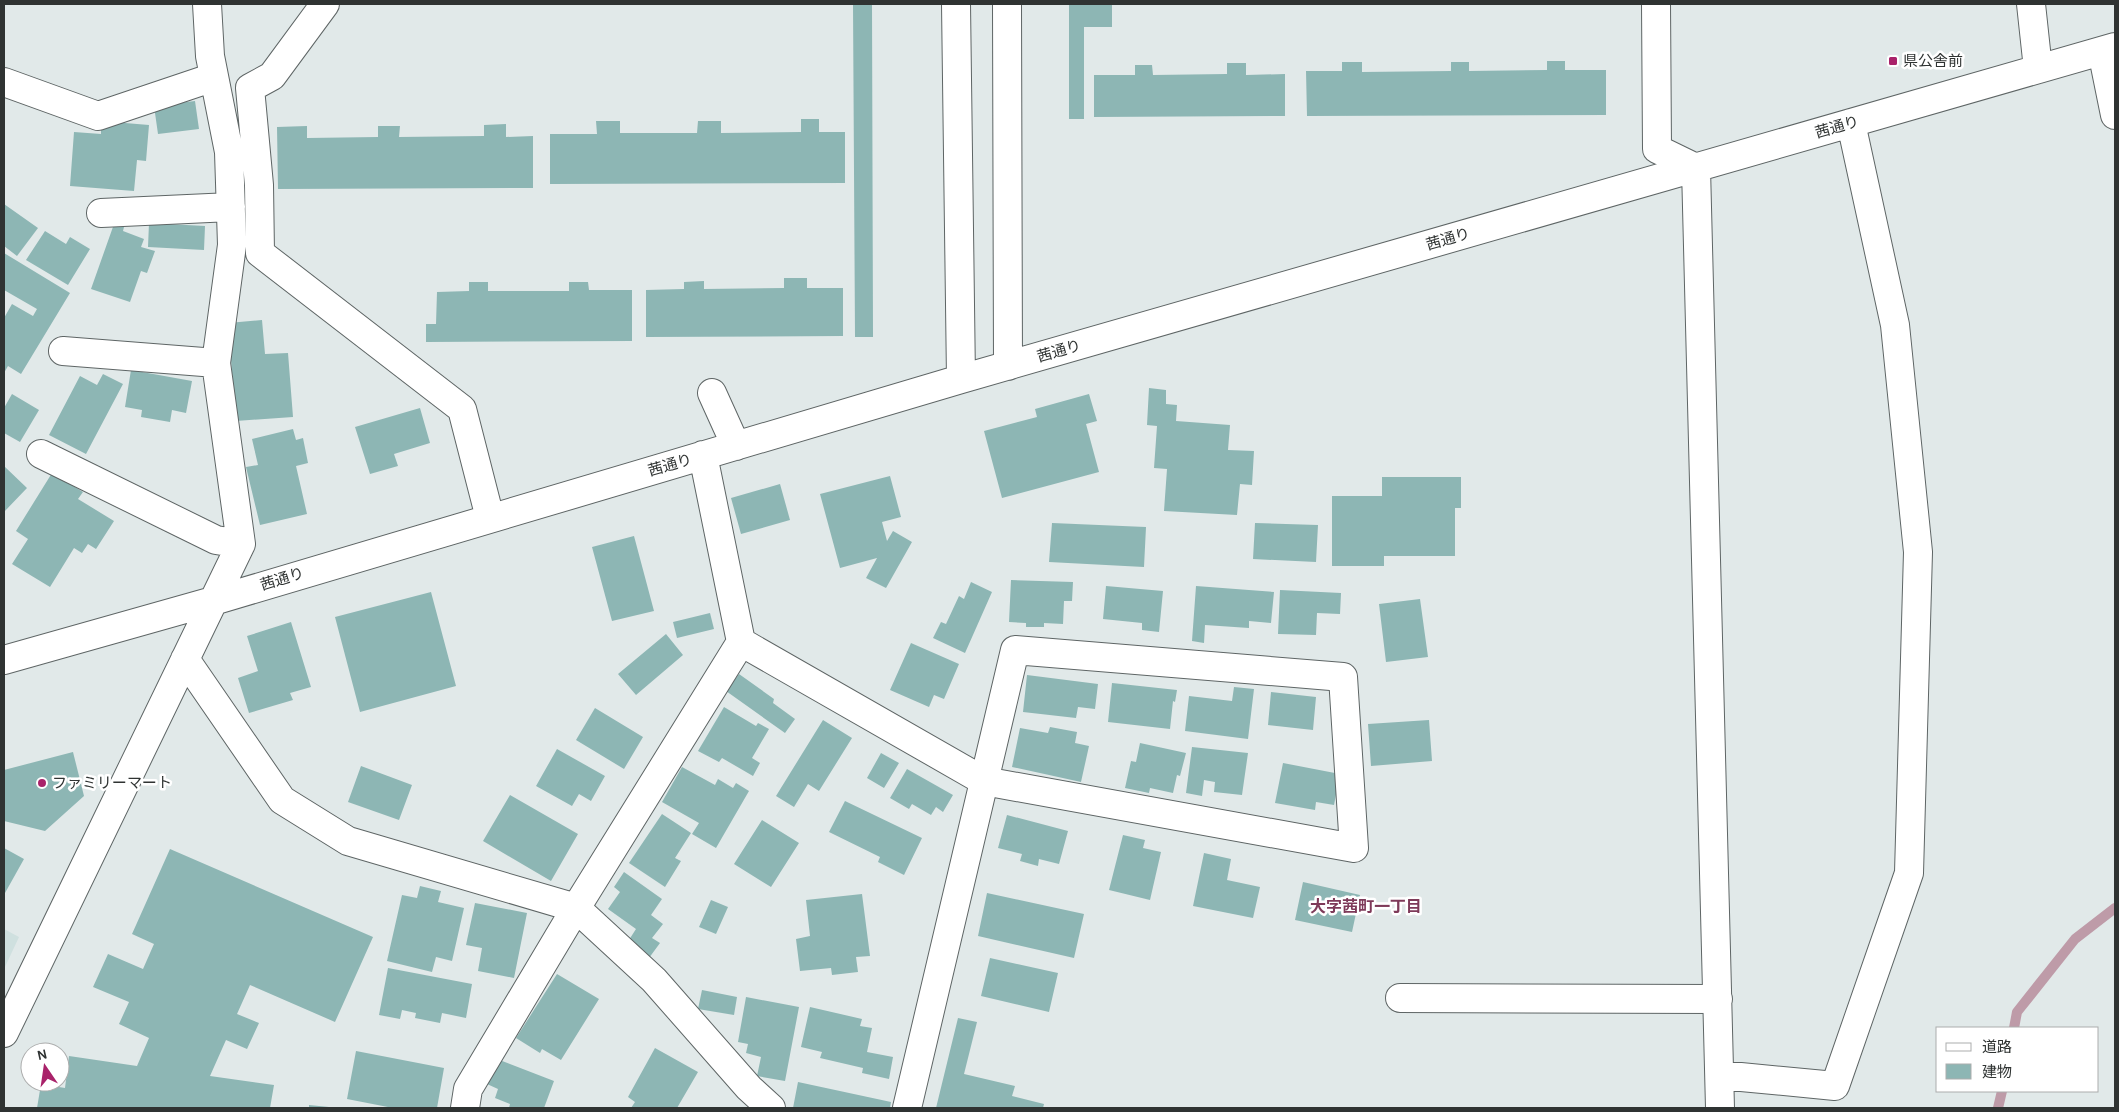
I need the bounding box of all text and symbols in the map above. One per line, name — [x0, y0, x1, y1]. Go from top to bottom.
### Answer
place label: 県公舎前 — [1903, 52, 1963, 70]
marker: 県公舎前 — [1887, 55, 1899, 67]
street label: 茜通り — [1813, 112, 1861, 142]
street label: 茜通り — [1424, 224, 1472, 254]
street label: 茜通り — [1035, 336, 1083, 366]
street label: 茜通り — [646, 450, 694, 480]
street label: 茜通り — [258, 564, 306, 594]
place label: ファミリーマート — [52, 774, 172, 792]
marker: ファミリーマート — [36, 777, 48, 789]
district label: 大字茜町一丁目 — [1310, 897, 1422, 916]
legend — [1936, 1027, 2099, 1092]
text: 道路 — [1982, 1038, 2012, 1056]
north arrow — [20, 1042, 70, 1092]
text: N — [35, 1045, 49, 1064]
text: 建物 — [1982, 1063, 2012, 1081]

